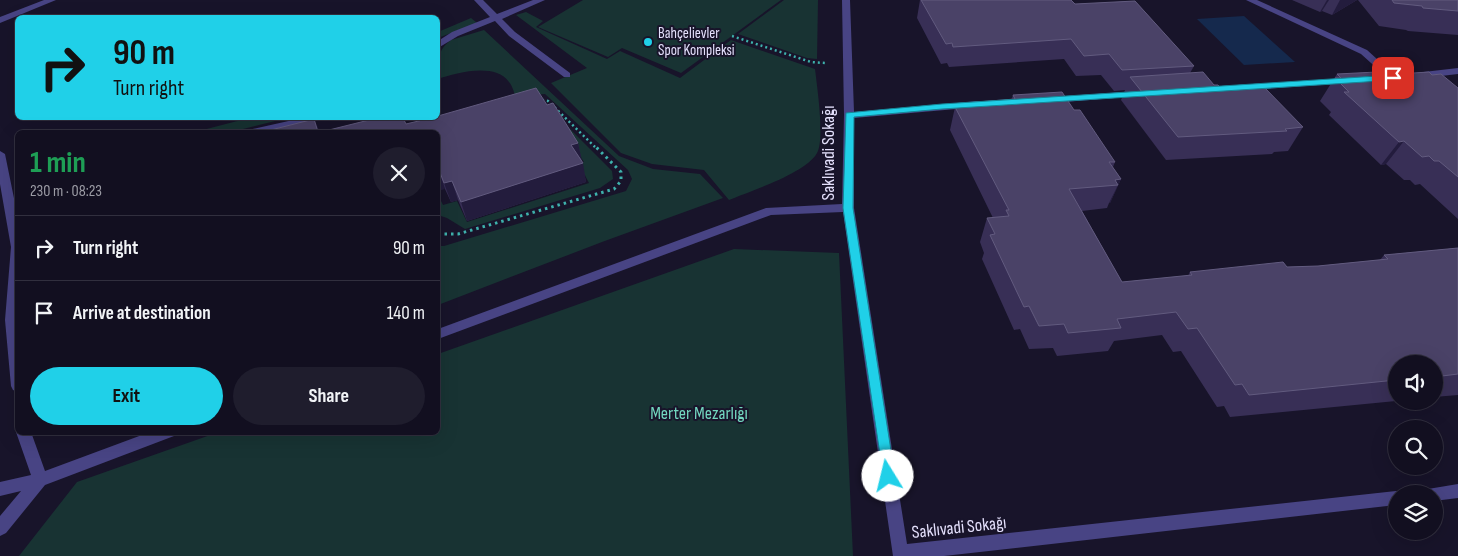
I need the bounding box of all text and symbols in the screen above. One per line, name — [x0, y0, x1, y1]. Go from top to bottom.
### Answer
place label: Bahçelievler Spor Kompleksi — [658, 24, 735, 60]
text: 90 m — [113, 32, 175, 75]
icon: right — [30, 35, 95, 100]
marker: Bahçelievler Spor Kompleksi — [642, 36, 654, 48]
pin — [1372, 57, 1414, 99]
icon: arrive — [1379, 64, 1407, 92]
text: Turn right — [113, 75, 184, 102]
street label: Saklıvadi Sokağı — [818, 105, 839, 201]
text: 1 min — [30, 145, 86, 181]
button: close — [373, 147, 425, 199]
text: 230 m · 08:23 — [30, 182, 102, 201]
icon: right — [30, 234, 58, 262]
text: Turn right — [73, 237, 138, 260]
text: 90 m — [393, 237, 425, 260]
icon: arrive — [30, 299, 58, 327]
text: Arrive at destination — [73, 302, 211, 325]
text: 140 m — [387, 302, 425, 325]
map controls — [1388, 355, 1443, 540]
button: sound — [1388, 355, 1443, 410]
button: Exit — [30, 367, 223, 425]
button: Share — [233, 367, 425, 425]
park label: Merter Mezarlığı — [650, 403, 748, 424]
button: search — [1388, 420, 1443, 475]
position arrow — [861, 449, 913, 501]
button: layers — [1388, 485, 1443, 540]
street label: Saklıvadi Sokağı — [911, 512, 1007, 543]

